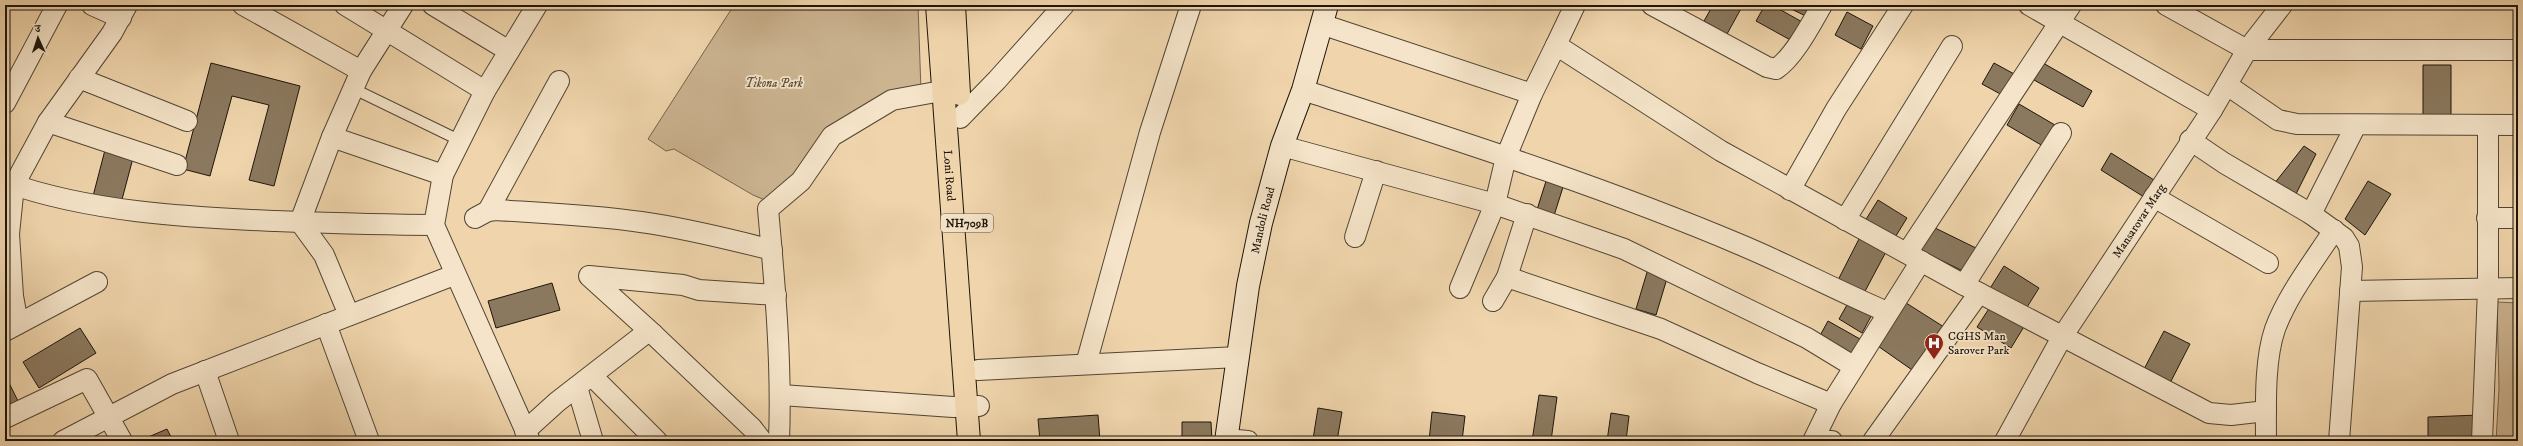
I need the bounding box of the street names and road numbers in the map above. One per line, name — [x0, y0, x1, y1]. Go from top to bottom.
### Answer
street label: Loni Road — [940, 149, 958, 202]
street label: Mansarovar Marg — [2109, 181, 2169, 261]
street label: Mandoli Road — [1248, 185, 1279, 255]
road number: NH709B — [941, 214, 993, 232]

